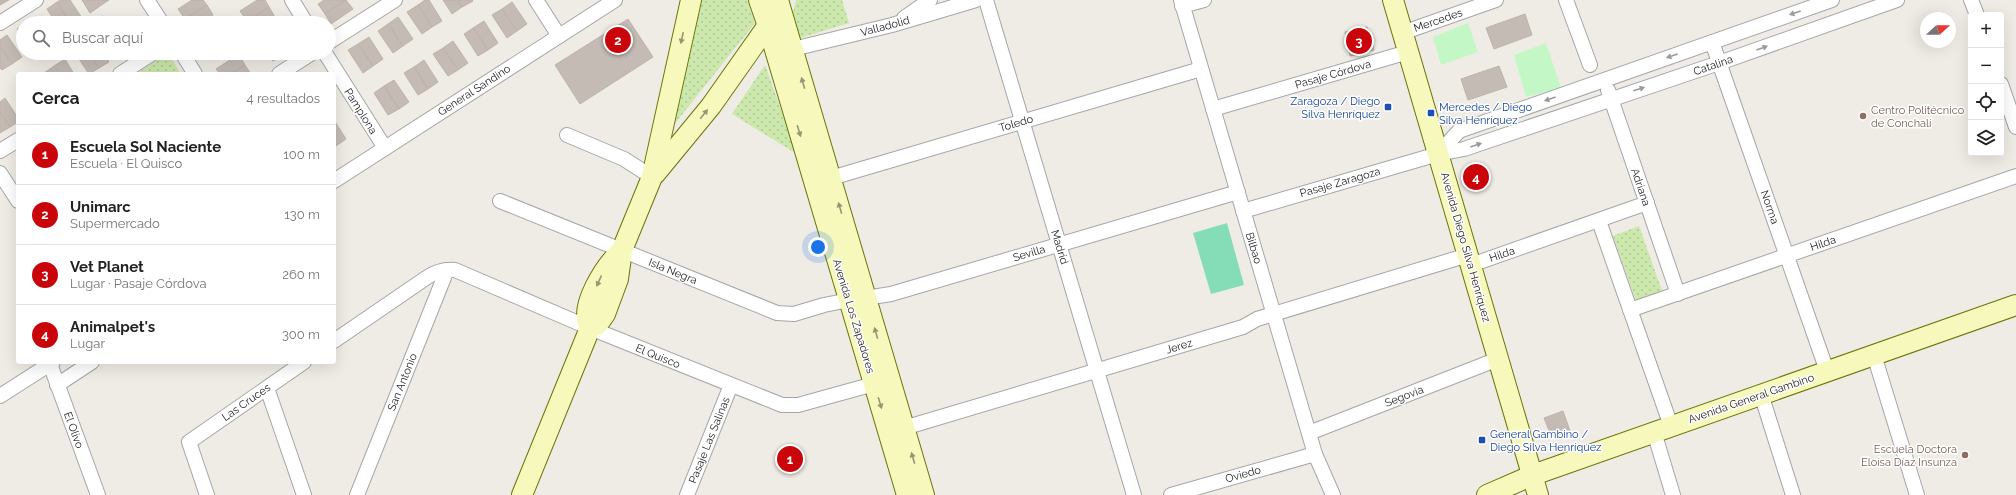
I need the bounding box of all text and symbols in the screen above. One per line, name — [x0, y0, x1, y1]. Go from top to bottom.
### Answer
street label: Mercedes — [1412, 6, 1464, 35]
one-way arrow — [1788, 10, 1800, 16]
north arrow — [1920, 12, 1956, 48]
map controls — [1968, 12, 2004, 156]
button: + — [1968, 12, 2004, 48]
street label: Valladolid — [859, 14, 911, 39]
search box — [16, 16, 336, 60]
pin: 2 — [605, 25, 631, 55]
pin: 3 — [1346, 26, 1372, 56]
icon: search — [30, 27, 52, 49]
text: Buscar aquí — [62, 29, 143, 47]
one-way arrow — [679, 32, 685, 44]
one-way arrow — [1756, 45, 1768, 51]
button: − — [1968, 48, 2004, 84]
one-way arrow — [1666, 53, 1678, 59]
street label: Catalina — [1692, 53, 1735, 78]
street label: Pasaje Córdova — [1294, 57, 1373, 92]
street label: General Sandino — [436, 62, 513, 119]
one-way arrow — [800, 77, 806, 89]
button: locate — [1968, 84, 2004, 120]
street label: Pamplona — [341, 86, 380, 137]
one-way arrow — [1633, 86, 1645, 92]
text: Cerca — [32, 88, 80, 108]
text: 4 resultados — [247, 91, 320, 106]
place label: Zaragoza / Diego Silva Henríquez — [1290, 95, 1381, 121]
one-way arrow — [1543, 97, 1555, 103]
place label: Mercedes / Diego Silva Henríquez — [1439, 101, 1533, 127]
marker: Zaragoza / Diego Silva Henríquez — [1383, 102, 1393, 112]
place label: Centro Politécnico de Conchalí — [1871, 104, 1965, 130]
marker: Mercedes / Diego Silva Henríquez — [1426, 108, 1436, 118]
one-way arrow — [699, 109, 708, 120]
marker: Centro Politécnico de Conchalí — [1858, 111, 1868, 121]
street label: Toledo — [998, 112, 1035, 135]
button: layers — [1968, 120, 2004, 156]
one-way arrow — [796, 125, 802, 137]
text: Escuela Sol Naciente — [70, 138, 221, 156]
one-way arrow — [1470, 142, 1482, 148]
text: 1 — [42, 147, 48, 162]
text: 100 m — [283, 147, 320, 162]
text: Escuela · El Quisco — [70, 156, 182, 171]
pin: 4 — [1463, 162, 1489, 192]
street label: Pasaje Zaragoza — [1298, 165, 1382, 200]
street label: Adriana — [1628, 167, 1653, 208]
street label: Avenida Diego Silva Henríquez — [1438, 171, 1493, 324]
street label: Norma — [1758, 189, 1781, 226]
text: Unimarc — [70, 198, 131, 216]
one-way arrow — [837, 202, 843, 214]
text: 2 — [41, 207, 49, 222]
text: 130 m — [284, 207, 320, 222]
text: Supermercado — [70, 216, 160, 231]
street label: Madrid — [1048, 228, 1071, 266]
street label: Bilbao — [1243, 231, 1265, 266]
street label: Hilda — [1809, 233, 1838, 254]
your location — [808, 237, 828, 257]
street label: Sevilla — [1011, 243, 1047, 264]
street label: Hilda — [1488, 244, 1517, 265]
street label: Isla Negra — [647, 256, 699, 287]
street label: Avenida Los Zapadores — [830, 257, 877, 375]
text: Vet Planet — [70, 258, 144, 276]
text: 3 — [41, 267, 49, 282]
text: 260 m — [282, 267, 320, 282]
text: Lugar · Pasaje Córdova — [70, 276, 207, 291]
one-way arrow — [596, 276, 602, 287]
text: Animalpet's — [70, 318, 155, 336]
text: 4 — [41, 327, 49, 342]
text: 300 m — [282, 327, 320, 342]
one-way arrow — [873, 327, 879, 339]
text: Lugar — [70, 336, 105, 351]
street label: Jerez — [1164, 336, 1195, 357]
street label: El Quisco — [634, 342, 683, 371]
street label: San Antonio — [385, 351, 420, 413]
street label: Avenida General Gambino — [1687, 371, 1816, 426]
street label: Las Cruces — [220, 381, 273, 424]
street label: Segovia — [1383, 383, 1425, 410]
street label: Pasaje Las Salinas — [686, 395, 733, 485]
one-way arrow — [877, 397, 883, 409]
street label: El Olivo — [61, 410, 86, 451]
place label: General Gambino / Diego Silva Henríquez — [1490, 428, 1602, 454]
marker: General Gambino / Diego Silva Henríquez — [1477, 435, 1487, 445]
place label: Escuela Doctora Eloísa Díaz Insunza — [1861, 443, 1957, 469]
pin: 1 — [777, 444, 803, 474]
marker: Escuela Doctora Eloísa Díaz Insunza — [1960, 450, 1970, 460]
one-way arrow — [910, 451, 916, 463]
street label: Oviedo — [1224, 463, 1263, 486]

